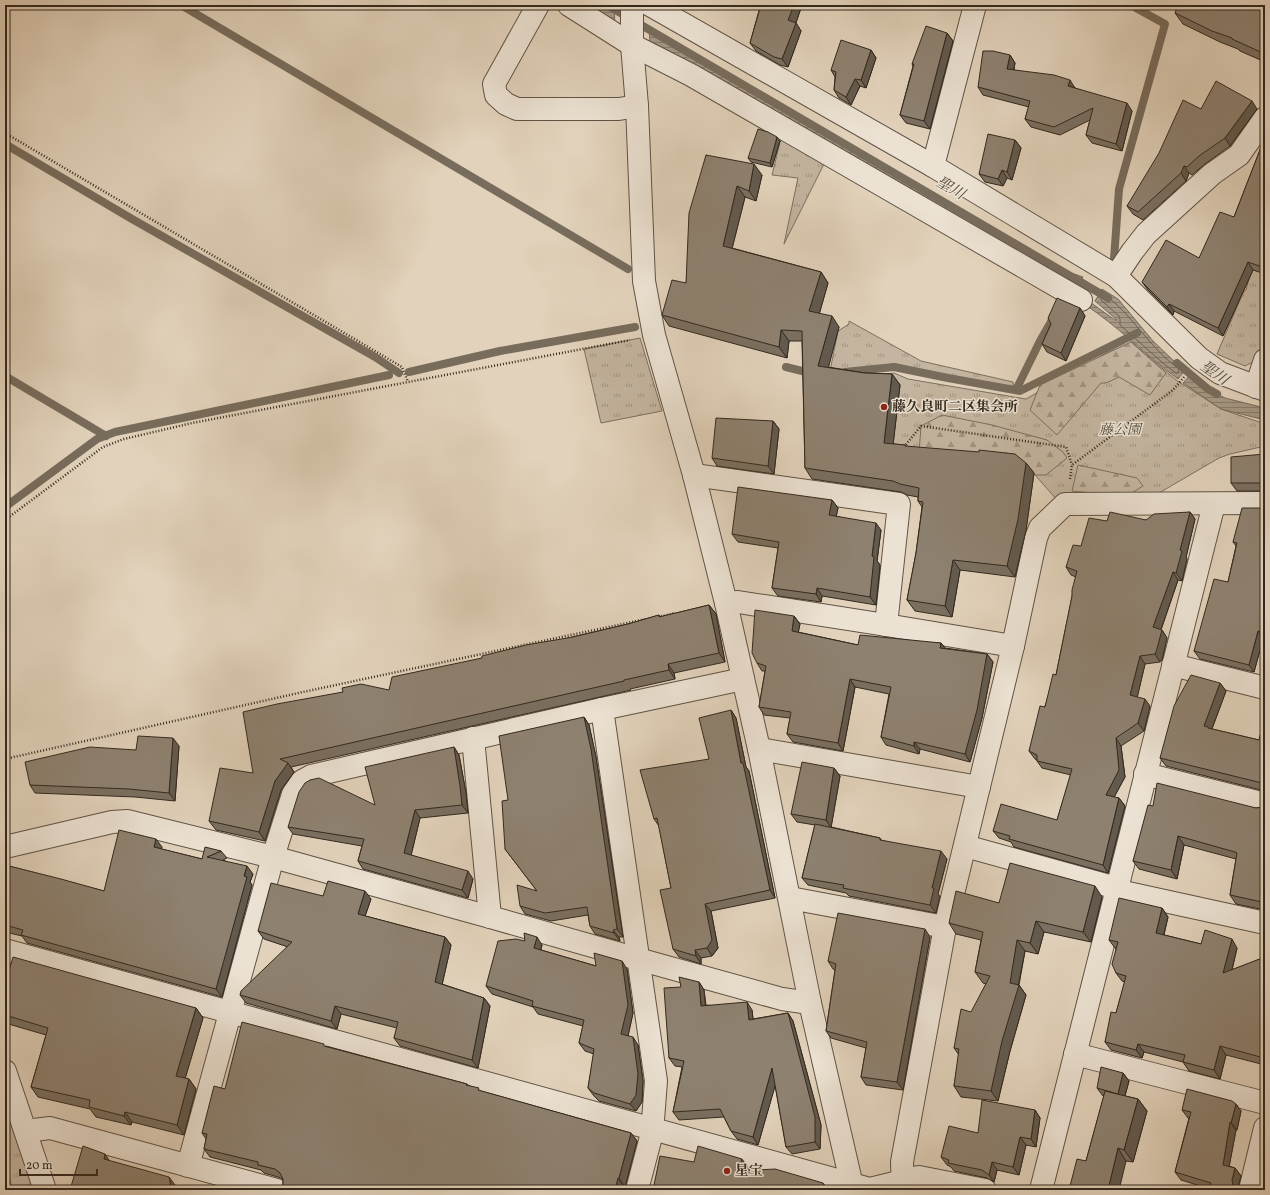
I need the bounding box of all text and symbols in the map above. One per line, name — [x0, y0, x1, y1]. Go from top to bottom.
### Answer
water label: 聖川 — [932, 172, 970, 207]
water label: 聖川 — [1196, 357, 1234, 392]
place label: 藤久良町二区集会所 — [892, 398, 1018, 417]
marker: 藤久良町二区集会所 — [879, 402, 889, 412]
park label: 藤公園 — [1099, 421, 1143, 440]
scale bar — [20, 1151, 97, 1177]
text: 20 m — [26, 1158, 53, 1174]
place label: 星宝 — [735, 1162, 763, 1181]
marker: 星宝 — [722, 1166, 732, 1176]

